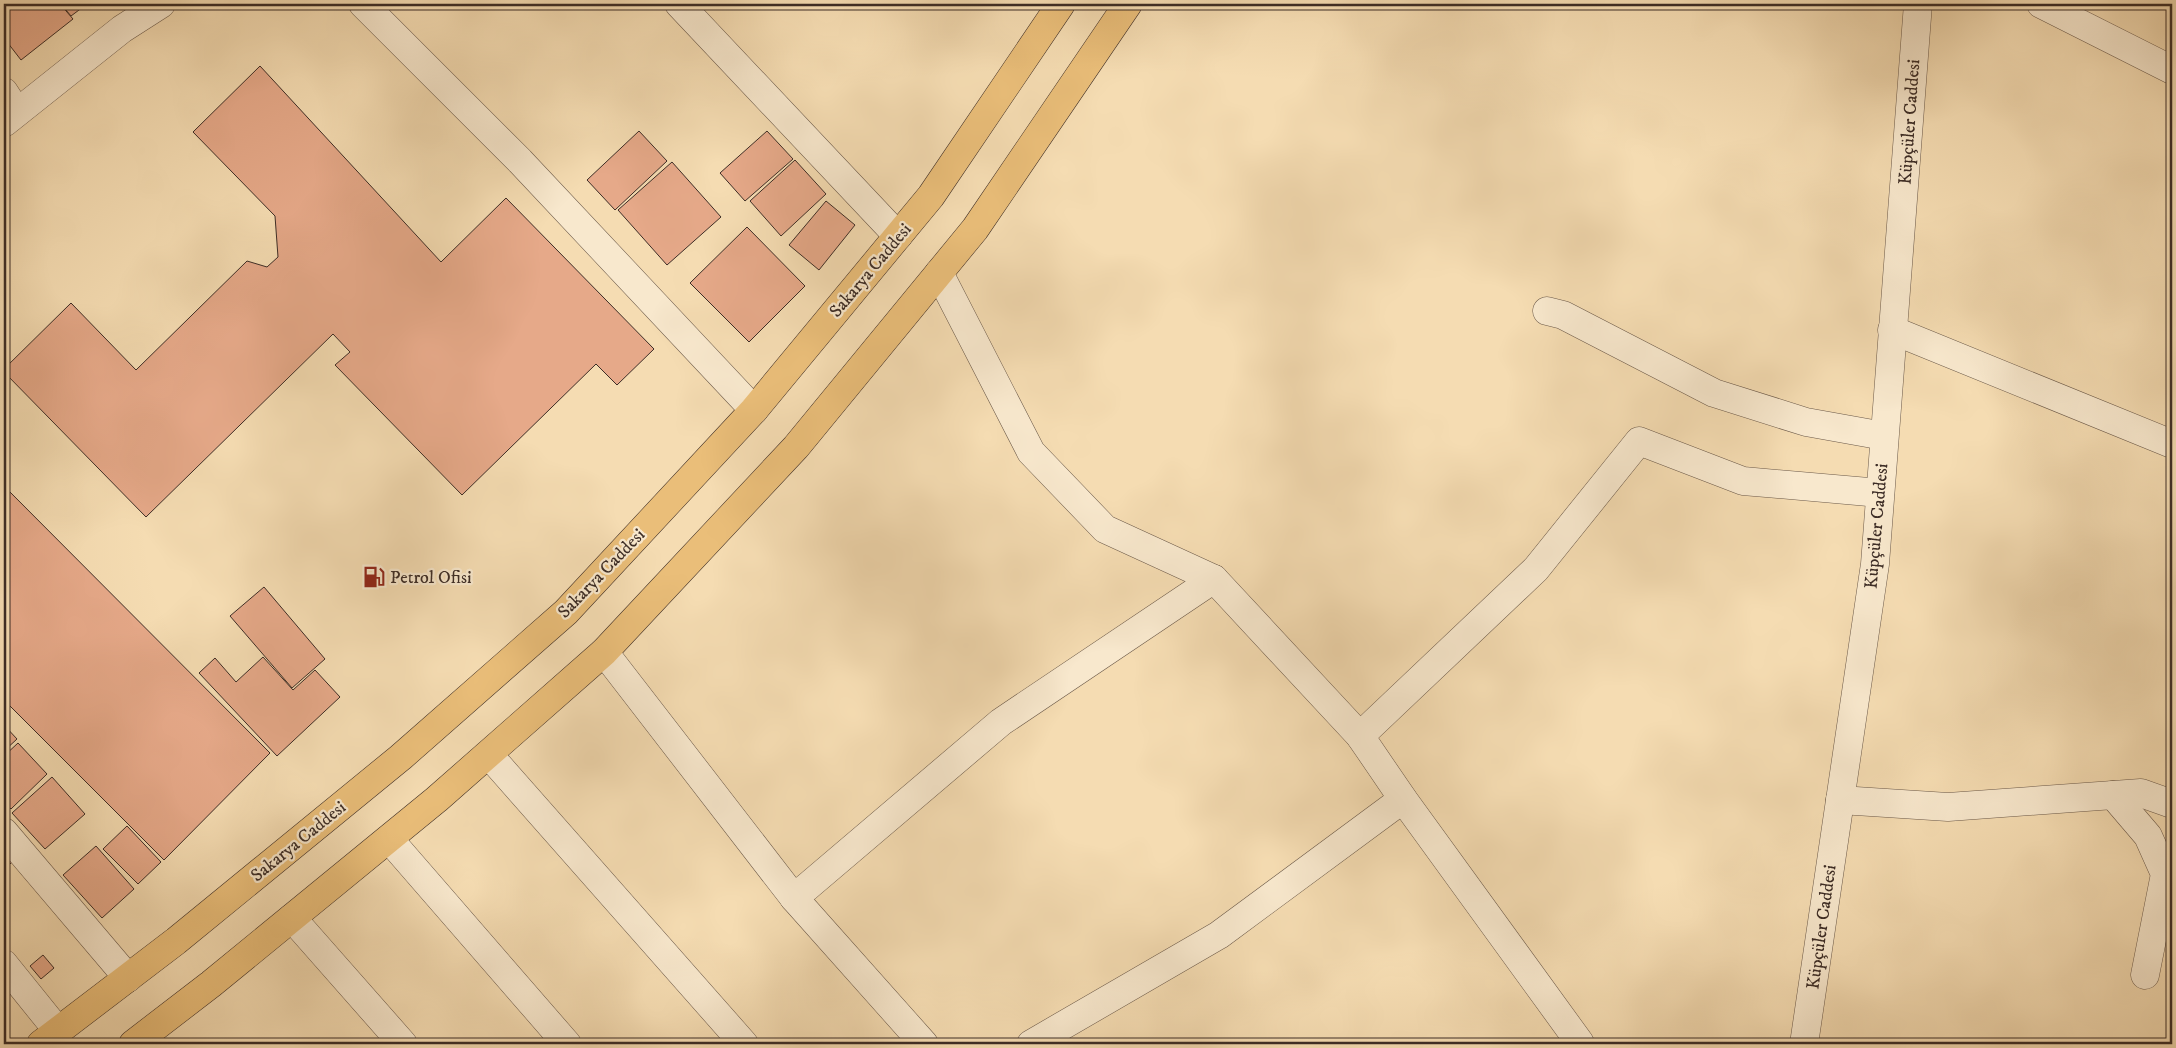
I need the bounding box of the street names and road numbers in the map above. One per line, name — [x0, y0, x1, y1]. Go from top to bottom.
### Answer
street label: Küpçüler Caddesi — [1895, 59, 1925, 186]
street label: Sakarya Caddesi — [825, 219, 917, 322]
street label: Küpçüler Caddesi — [1861, 463, 1893, 590]
street label: Sakarya Caddesi — [553, 524, 650, 623]
street label: Sakarya Caddesi — [247, 797, 351, 887]
street label: Küpçüler Caddesi — [1802, 863, 1842, 991]

